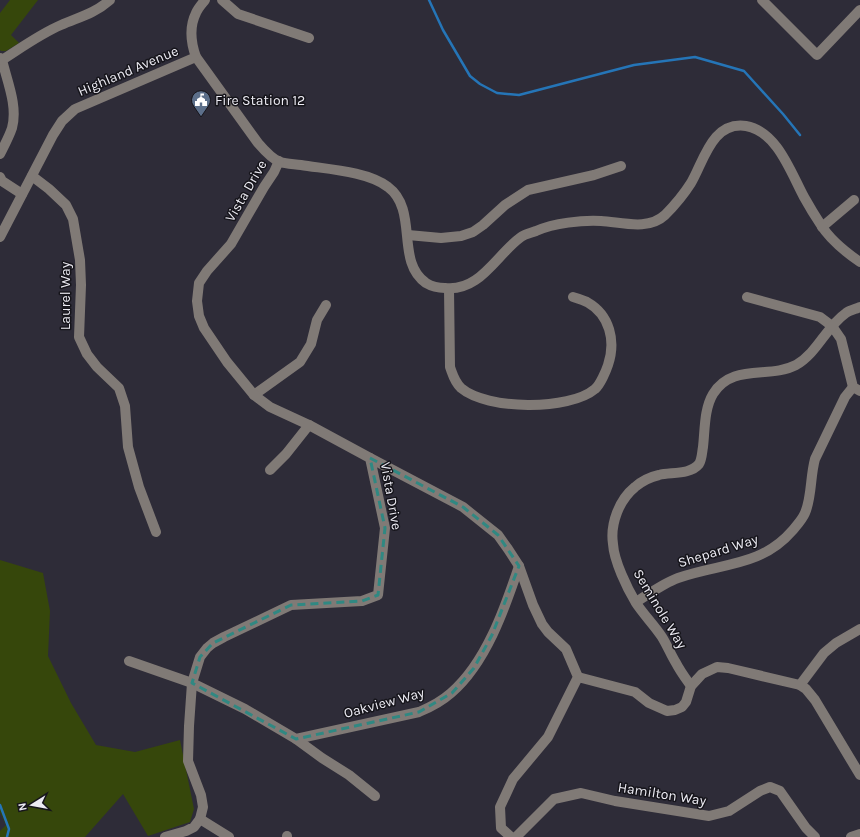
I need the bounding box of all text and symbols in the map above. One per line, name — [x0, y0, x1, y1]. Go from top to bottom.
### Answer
street label: Highland Avenue — [75, 42, 181, 100]
public building icon: Fire Station 12 — [190, 89, 212, 117]
place label: Fire Station 12 — [215, 92, 305, 109]
street label: Vista Drive — [222, 157, 270, 225]
street label: Laurel Way — [57, 261, 74, 330]
street label: Vista Drive — [377, 461, 405, 531]
street label: Shepard Way — [676, 531, 761, 571]
street label: Seminole Way — [630, 566, 691, 652]
street label: Oakview Way — [342, 684, 427, 722]
street label: Hamilton Way — [617, 779, 708, 809]
north arrow — [12, 785, 52, 825]
text: N — [16, 802, 30, 812]

